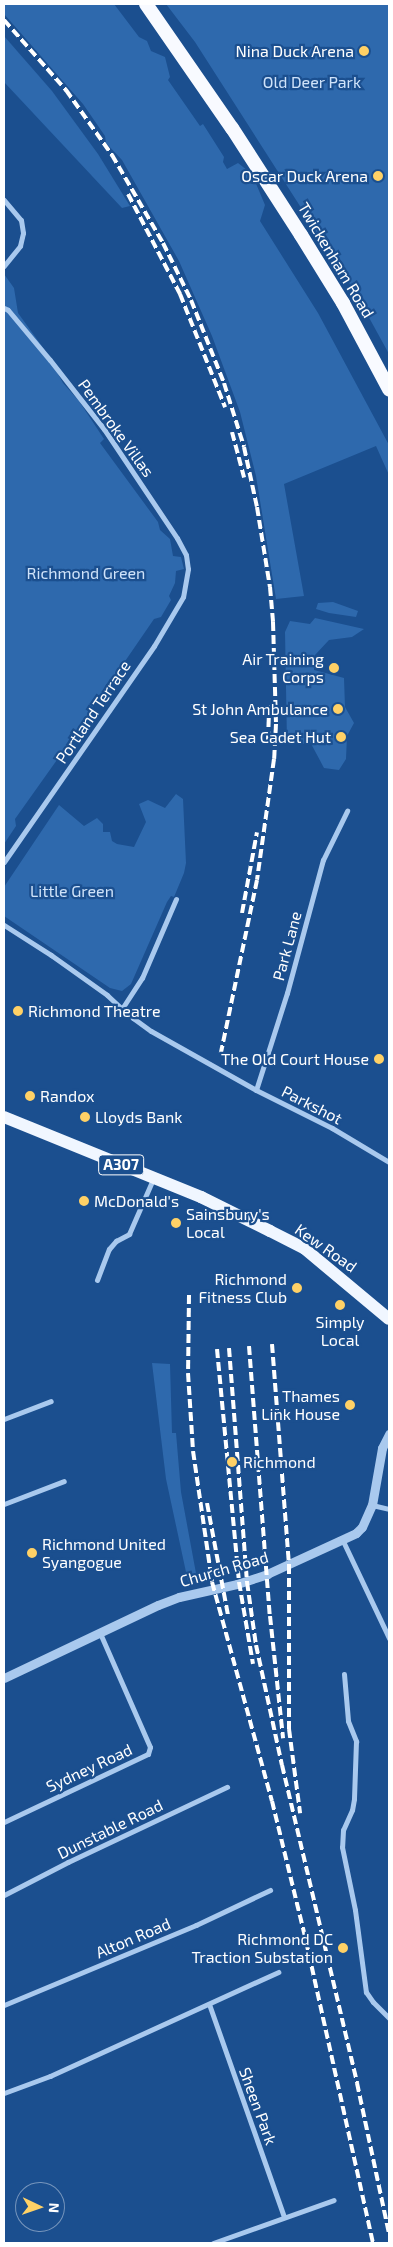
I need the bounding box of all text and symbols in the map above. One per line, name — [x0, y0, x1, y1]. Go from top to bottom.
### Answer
place label: Nina Duck Arena — [235, 41, 354, 61]
marker: Nina Duck Arena — [358, 45, 370, 57]
park label: Old Deer Park — [263, 72, 361, 92]
place label: Oscar Duck Arena — [240, 166, 368, 186]
marker: Oscar Duck Arena — [372, 170, 384, 182]
street label: Twickenham Road — [294, 199, 378, 321]
street label: Pembroke Villas — [74, 375, 158, 481]
park label: Richmond Green — [27, 563, 145, 583]
place label: Air Training Corps — [242, 649, 324, 687]
street label: Portland Terrace — [51, 657, 135, 767]
marker: Air Training Corps — [328, 662, 340, 674]
place label: St John Ambulance — [191, 699, 328, 719]
marker: St John Ambulance — [332, 703, 344, 715]
place label: Sea Cadet Hut — [230, 727, 331, 747]
marker: Sea Cadet Hut — [335, 731, 347, 743]
park label: Little Green — [30, 881, 114, 901]
street label: Park Lane — [269, 909, 305, 983]
place label: Richmond Theatre — [28, 1001, 161, 1021]
marker: Richmond Theatre — [12, 1005, 24, 1017]
place label: The Old Court House — [221, 1049, 369, 1069]
marker: The Old Court House — [373, 1053, 385, 1065]
street label: Parkshot — [279, 1082, 345, 1128]
place label: Randox — [40, 1086, 94, 1106]
marker: Randox — [24, 1090, 36, 1102]
place label: Lloyds Bank — [95, 1107, 182, 1127]
marker: Lloyds Bank — [79, 1111, 91, 1123]
road number: A307 — [97, 1152, 145, 1178]
place label: McDonald's — [94, 1191, 179, 1211]
marker: McDonald's — [78, 1195, 90, 1207]
place label: Sainsbury's Local — [186, 1204, 270, 1242]
marker: Sainsbury's Local — [170, 1217, 182, 1229]
street label: Kew Road — [291, 1220, 361, 1276]
place label: Richmond Fitness Club — [198, 1269, 287, 1307]
marker: Richmond Fitness Club — [291, 1282, 303, 1294]
marker: Simply Local — [334, 1299, 346, 1311]
place label: Simply Local — [315, 1312, 365, 1350]
place label: Thames Link House — [261, 1386, 340, 1424]
marker: Thames Link House — [344, 1399, 356, 1411]
place label: Richmond — [243, 1452, 316, 1472]
marker: Richmond — [225, 1455, 239, 1469]
place label: Richmond United Syangogue — [42, 1534, 166, 1572]
marker: Richmond United Syangogue — [26, 1547, 38, 1559]
street label: Church Road — [177, 1547, 271, 1591]
street label: Sydney Road — [43, 1740, 135, 1796]
street label: Dunstable Road — [54, 1795, 166, 1863]
street label: Alton Road — [93, 1914, 173, 1962]
place label: Richmond DC Traction Substation — [191, 1929, 333, 1967]
marker: Richmond DC Traction Substation — [337, 1942, 349, 1954]
street label: Sheen Park — [235, 2065, 281, 2147]
north arrow — [15, 2182, 65, 2232]
text: N — [46, 2202, 63, 2213]

